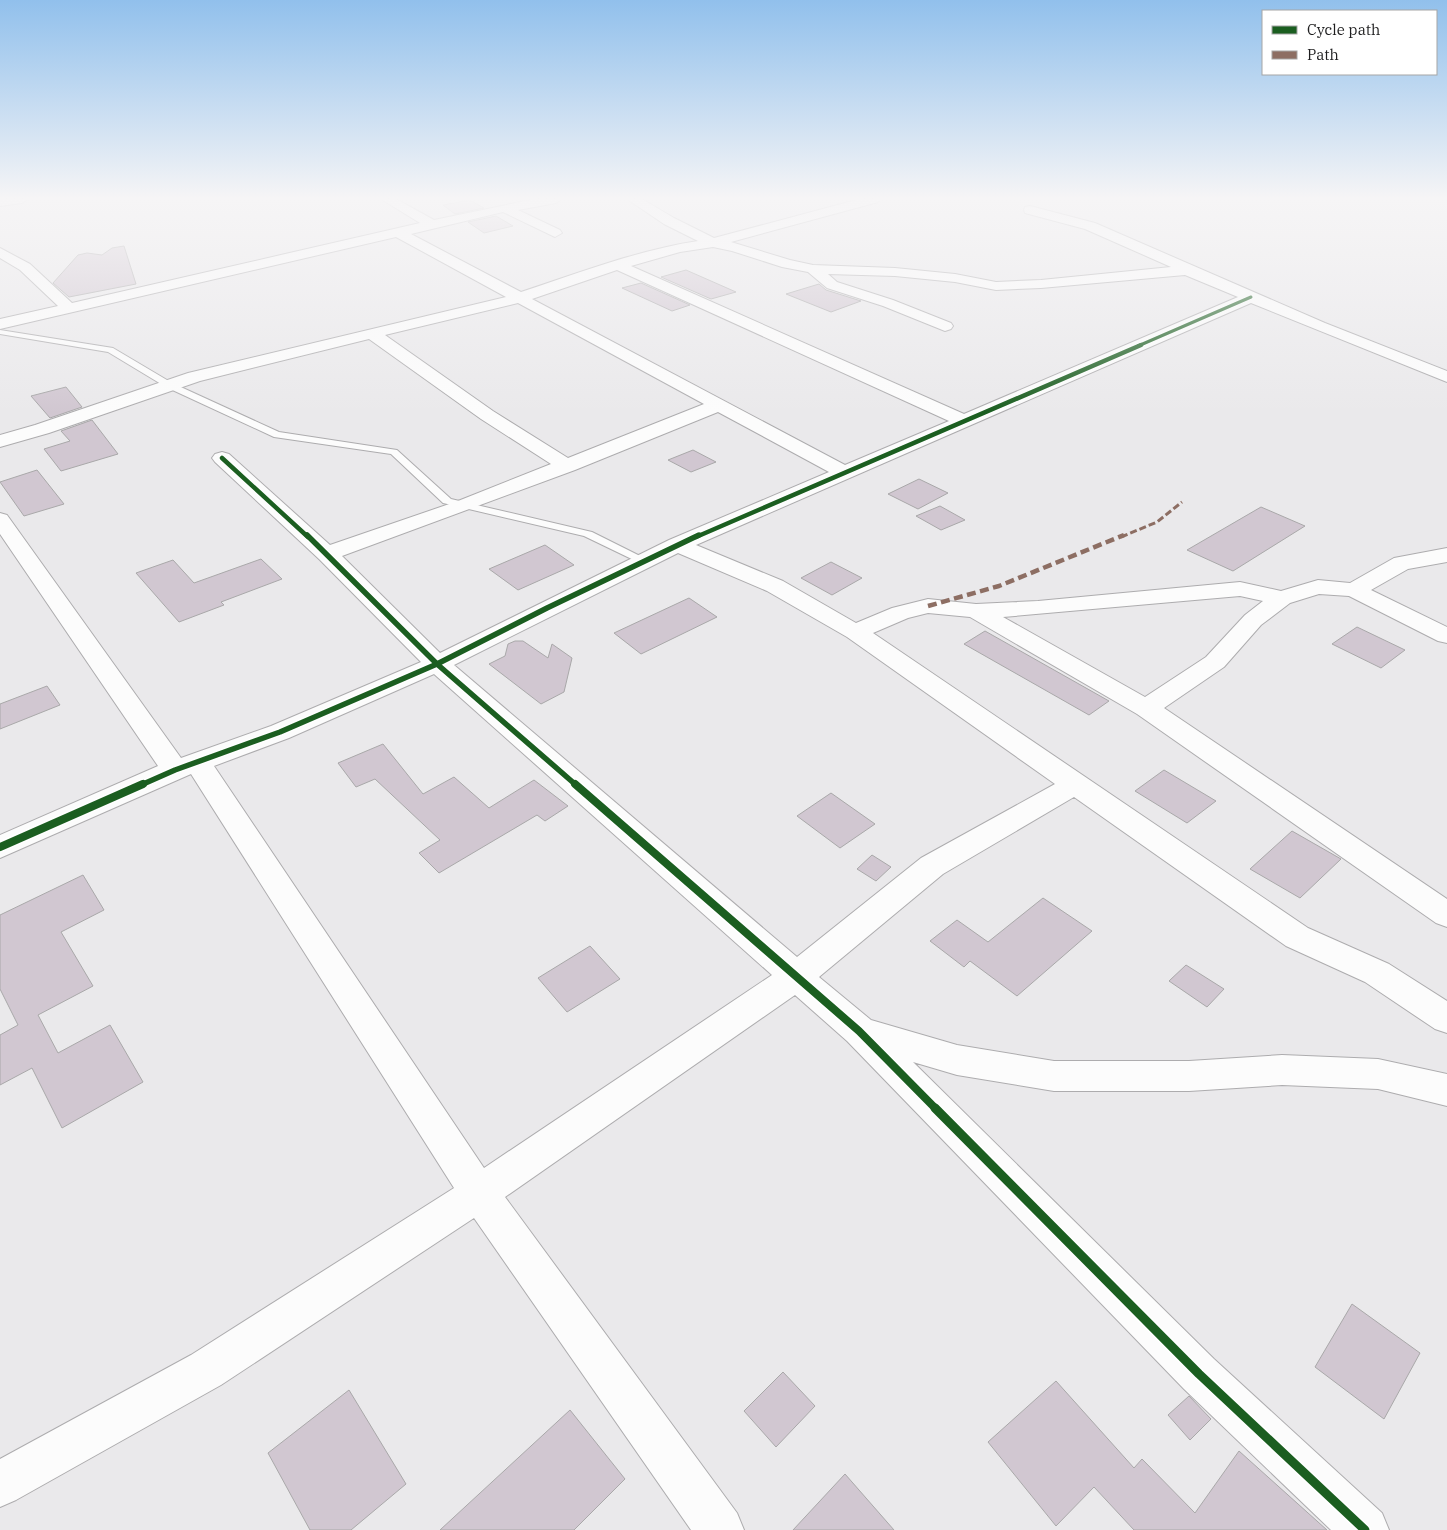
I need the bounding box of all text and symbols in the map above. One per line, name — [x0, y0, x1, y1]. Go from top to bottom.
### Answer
legend — [1262, 10, 1437, 75]
text: Cycle path — [1307, 20, 1380, 39]
text: Path — [1307, 45, 1339, 64]

